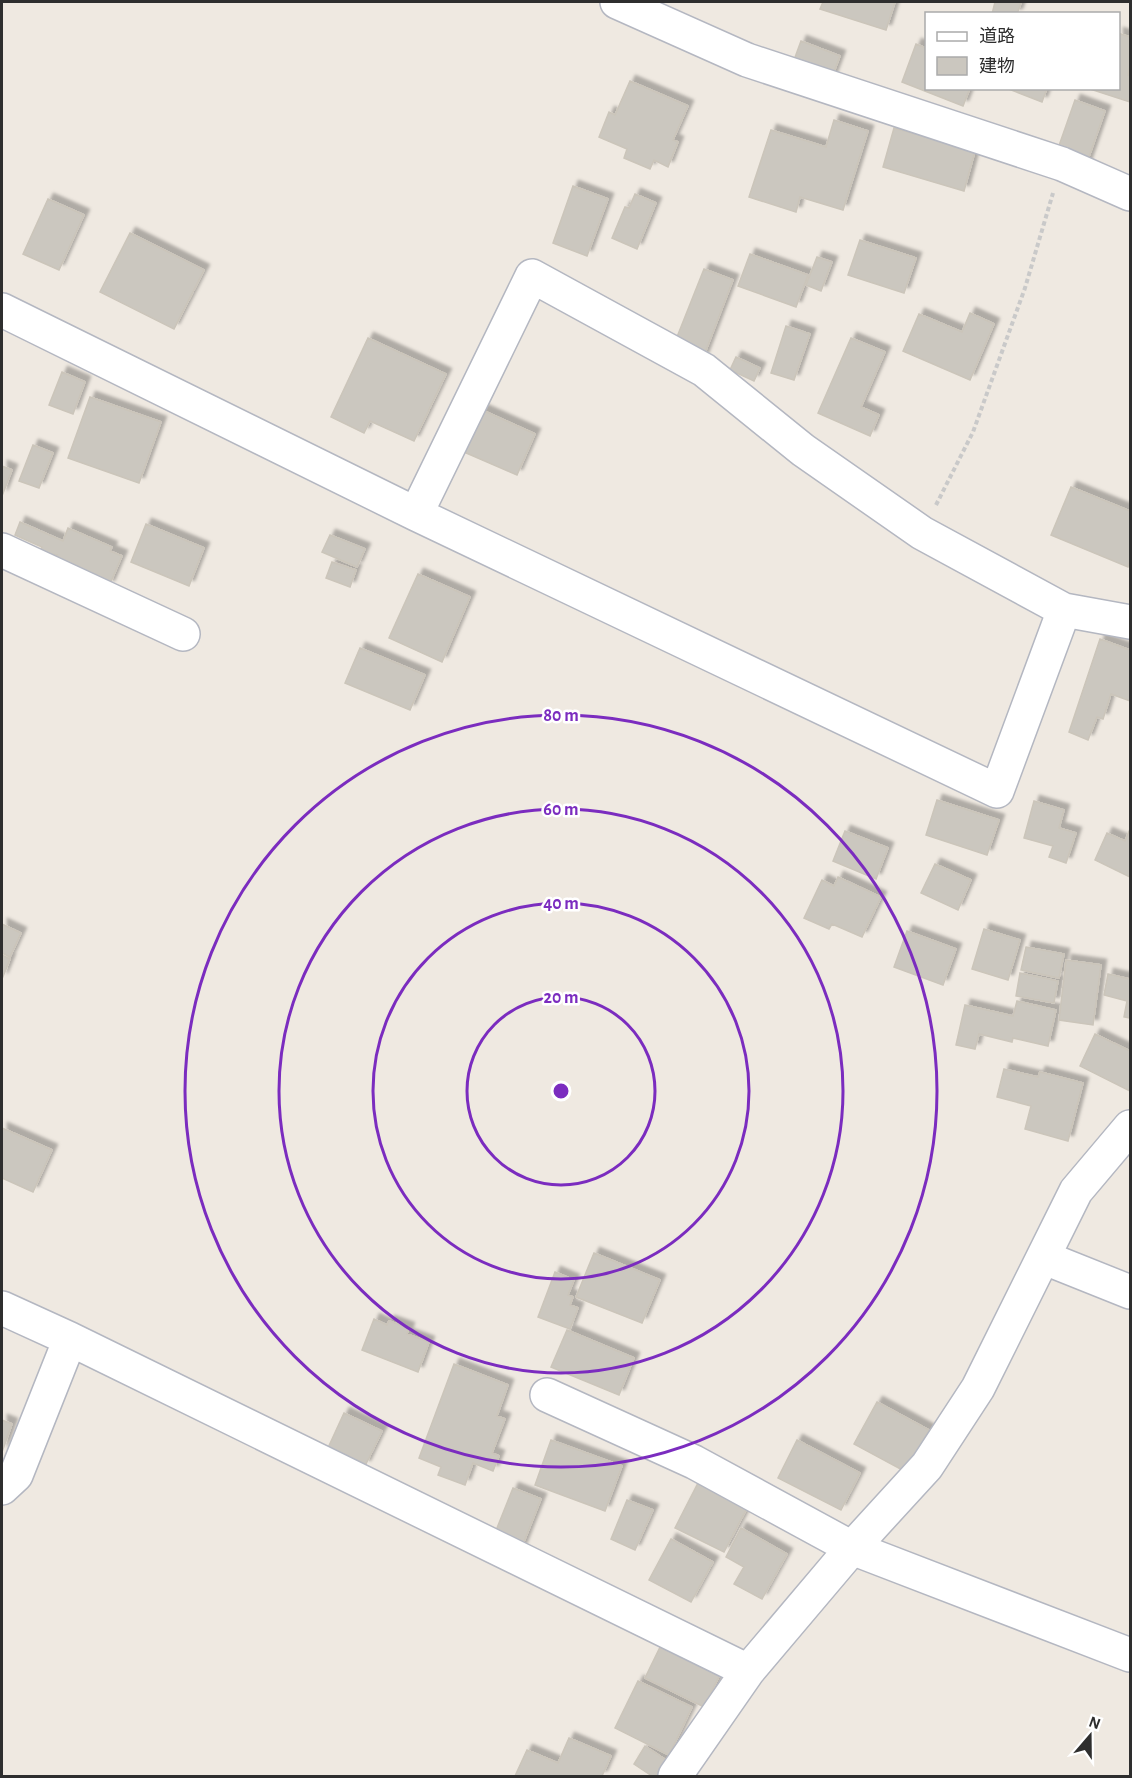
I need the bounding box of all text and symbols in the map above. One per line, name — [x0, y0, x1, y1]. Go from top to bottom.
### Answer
legend — [925, 12, 1120, 90]
text: 道路 — [979, 26, 1015, 46]
text: 建物 — [979, 56, 1015, 76]
text: 80 m — [543, 707, 579, 725]
text: 60 m — [543, 801, 579, 819]
text: 40 m — [543, 895, 579, 913]
text: 20 m — [543, 989, 579, 1007]
centre of rings — [551, 1081, 571, 1101]
north arrow — [1060, 1706, 1120, 1766]
text: N — [1087, 1713, 1103, 1732]

